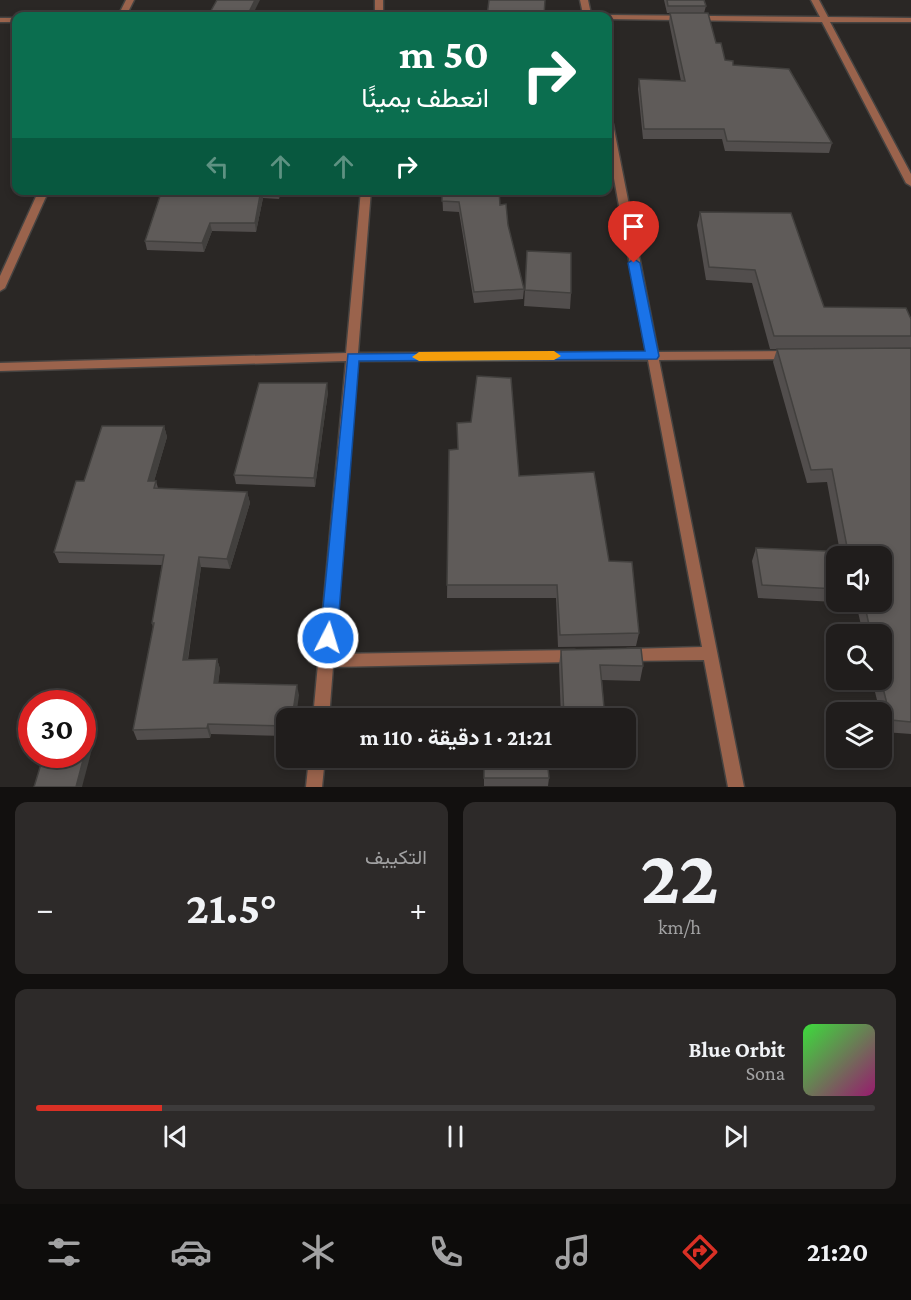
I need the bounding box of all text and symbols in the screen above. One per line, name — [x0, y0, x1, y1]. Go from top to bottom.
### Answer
text: 50 m — [399, 30, 489, 77]
icon: right — [510, 36, 588, 114]
text: انعطف يمينًا — [361, 83, 489, 113]
icon: left — [201, 150, 234, 183]
icon: ahead — [264, 150, 297, 183]
icon: ahead — [327, 150, 360, 183]
icon: right — [390, 150, 423, 183]
pin — [608, 201, 659, 263]
icon: arrive — [617, 210, 650, 243]
map controls — [826, 546, 892, 768]
button: sound — [826, 546, 892, 612]
position arrow — [296, 606, 360, 670]
button: search — [826, 624, 892, 690]
speed limit sign: 30 — [18, 690, 96, 768]
button: layers — [826, 702, 892, 768]
text: 21:21 · 1 دقيقة · 110 m — [360, 725, 552, 750]
text: 22 — [640, 833, 719, 920]
text: التكييف — [365, 846, 427, 868]
text: 21.5° — [186, 883, 277, 933]
text: − — [36, 890, 53, 927]
text: + — [410, 890, 427, 927]
text: km/h — [658, 916, 701, 938]
text: Blue Orbit — [689, 1037, 785, 1062]
text: Sona — [746, 1062, 785, 1084]
icon: previous — [159, 1120, 192, 1153]
icon: pause — [439, 1120, 472, 1153]
icon: next — [719, 1120, 752, 1153]
icon: filters — [43, 1231, 85, 1273]
icon: car — [170, 1231, 212, 1273]
icon: climate — [297, 1231, 339, 1273]
icon: phone — [425, 1231, 467, 1273]
icon: music — [552, 1231, 594, 1273]
icon: directions — [679, 1231, 721, 1273]
text: 21:20 — [807, 1237, 868, 1267]

